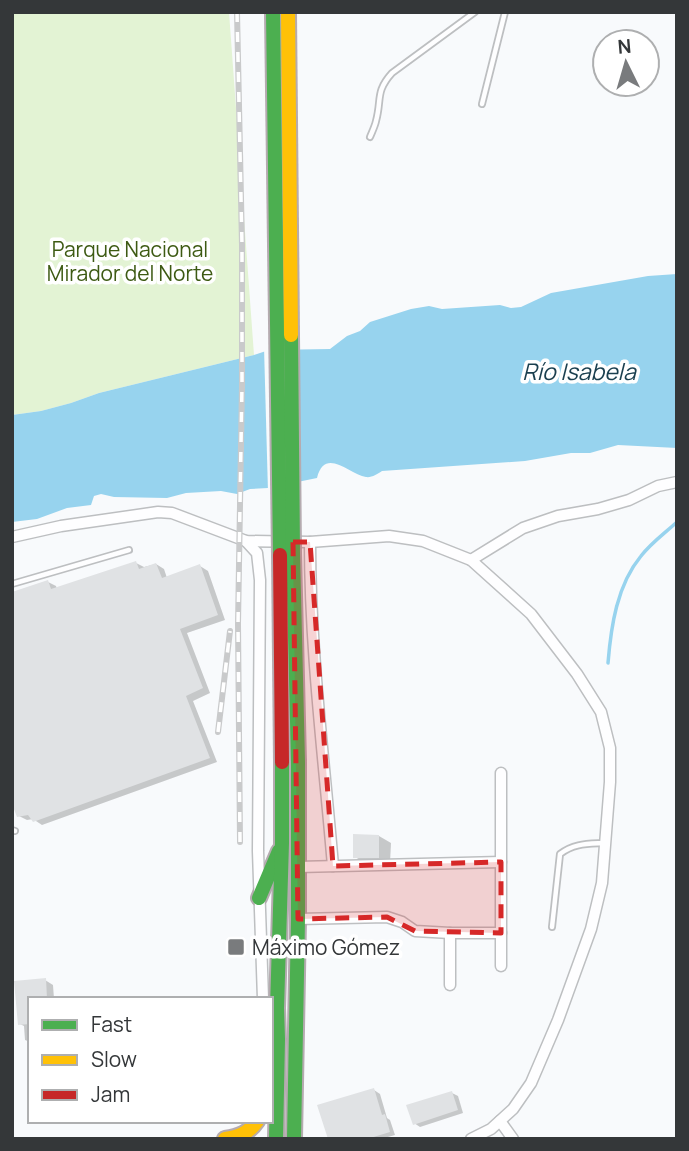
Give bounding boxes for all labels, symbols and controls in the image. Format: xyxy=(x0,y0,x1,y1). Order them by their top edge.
north arrow xyxy=(591,28,661,98)
text: N xyxy=(617,33,632,60)
park label: Parque Nacional Mirador del Norte xyxy=(47,235,213,287)
water label: Río Isabela xyxy=(522,355,637,387)
place label: Máximo Gómez xyxy=(252,933,400,961)
marker: Máximo Gómez xyxy=(226,937,246,957)
legend xyxy=(28,997,273,1123)
text: Fast xyxy=(91,1010,132,1038)
text: Slow xyxy=(91,1045,137,1073)
text: Jam xyxy=(91,1080,130,1108)

